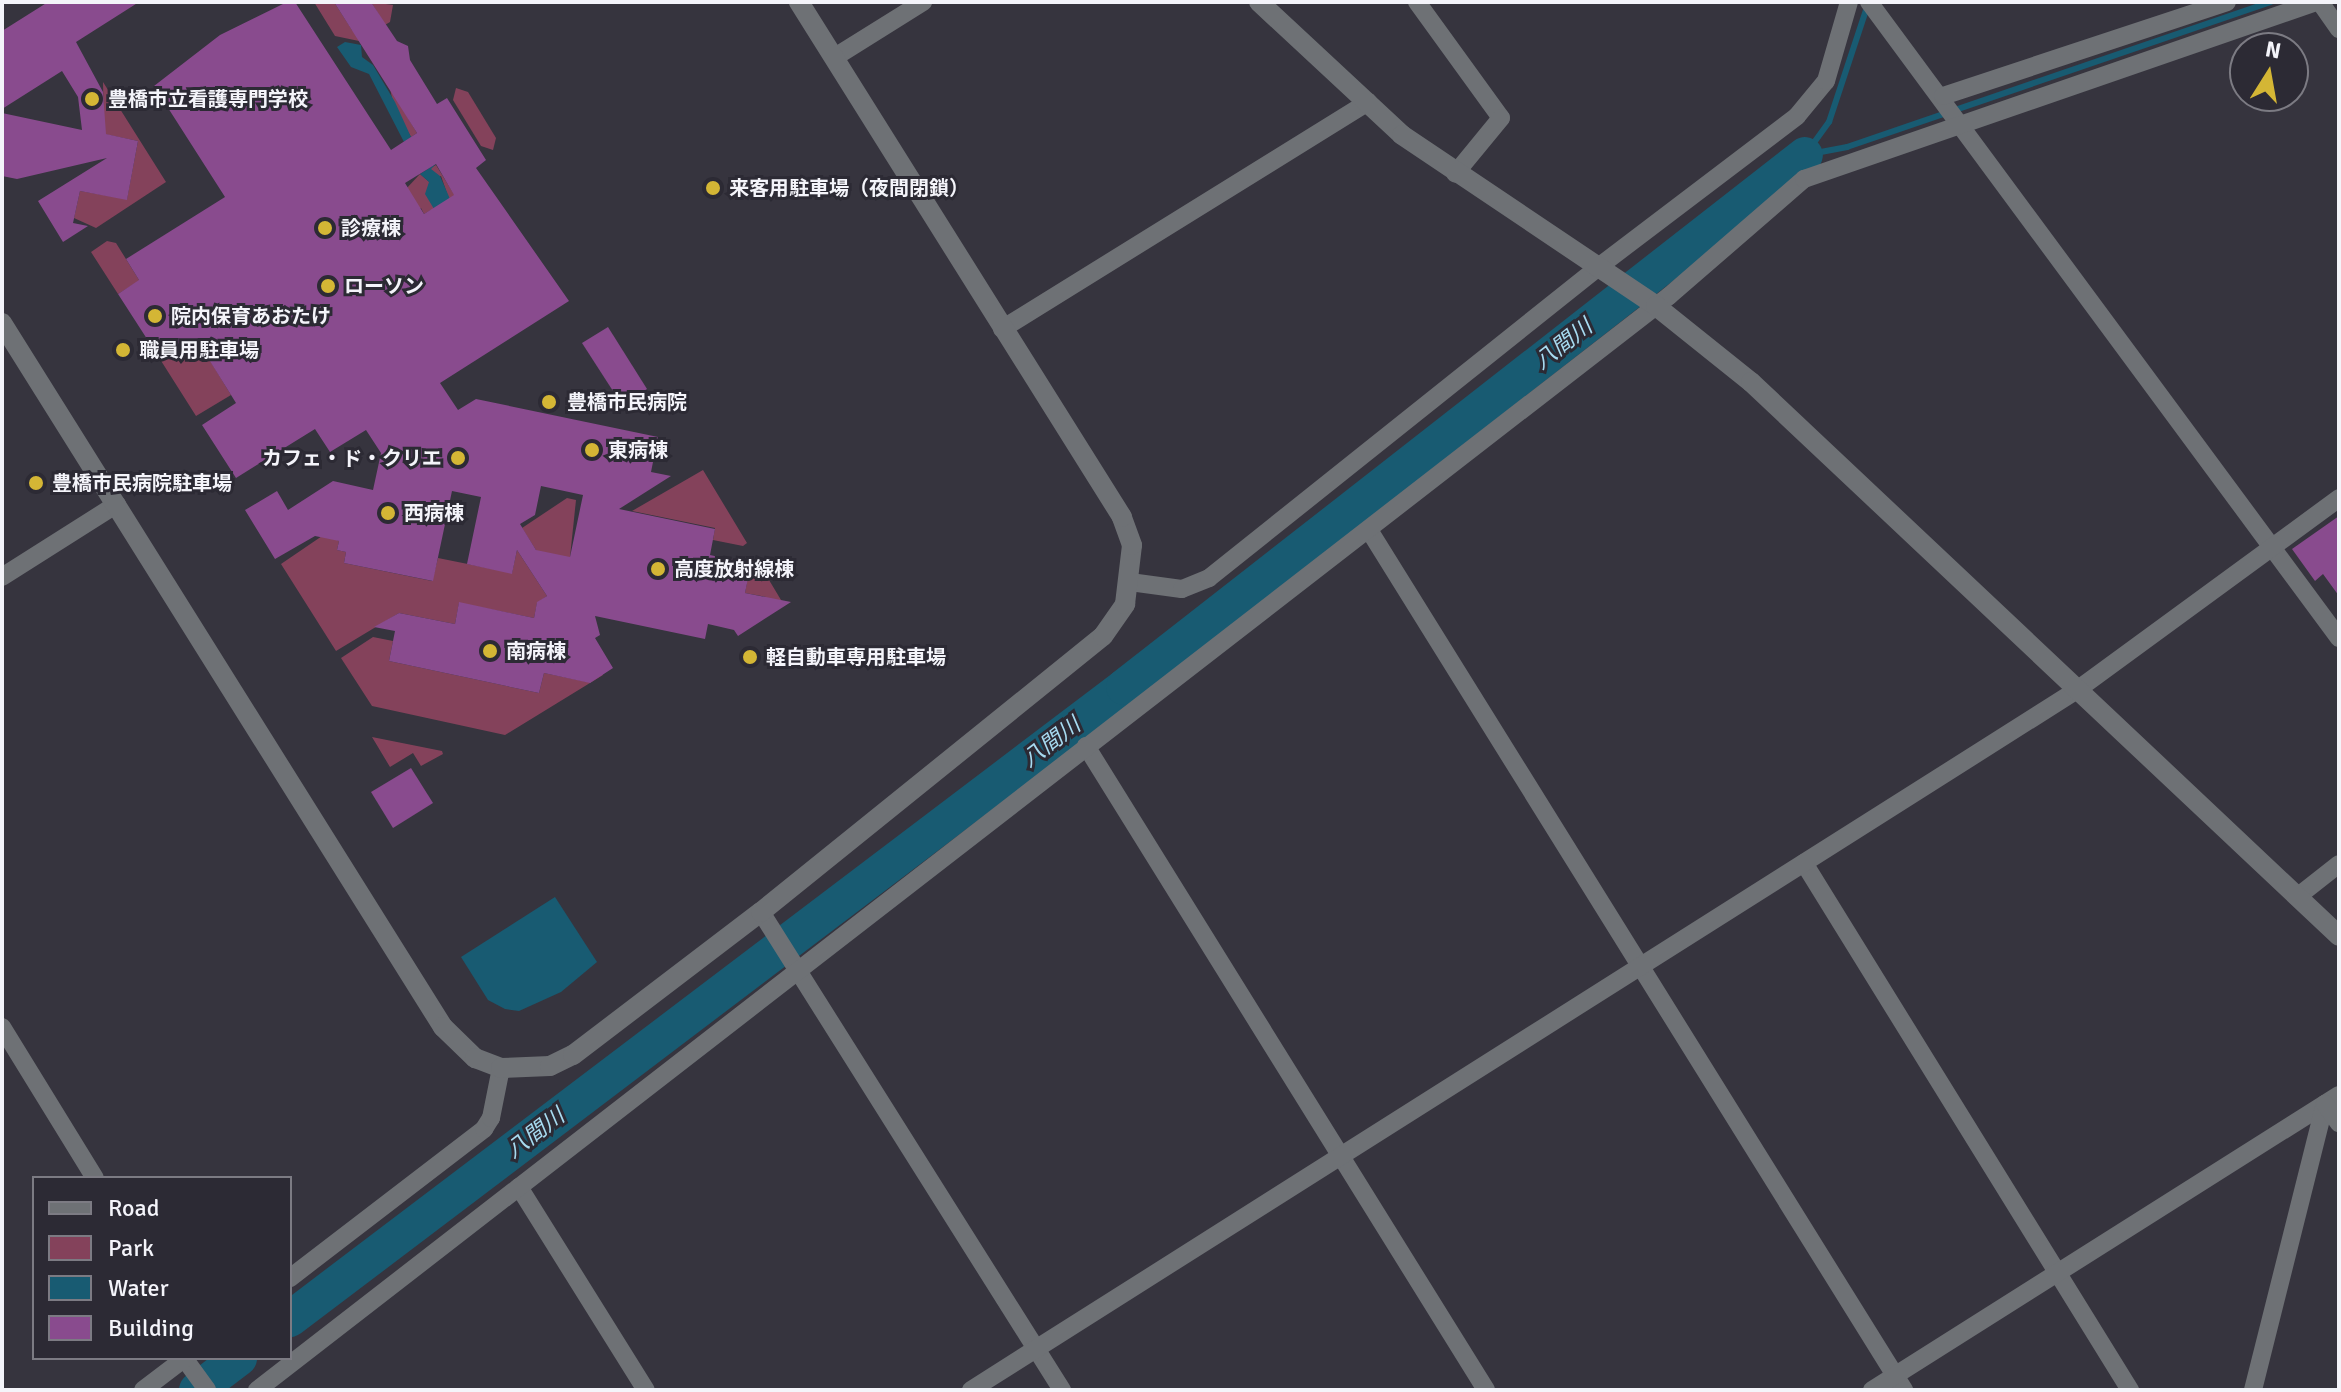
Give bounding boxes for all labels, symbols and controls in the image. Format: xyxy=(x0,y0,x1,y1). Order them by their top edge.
north arrow xyxy=(2229,32,2309,112)
text: N xyxy=(2263,35,2283,65)
place label: 豊橋市立看護専門学校 xyxy=(108,87,308,111)
marker: 豊橋市立看護専門学校 xyxy=(83,90,101,108)
place label: 来客用駐車場（夜間閉鎖） xyxy=(729,176,969,200)
marker: 来客用駐車場（夜間閉鎖） xyxy=(704,179,722,197)
place label: 診療棟 xyxy=(341,216,401,240)
marker: 診療棟 xyxy=(316,219,334,237)
place label: ローソン xyxy=(344,274,424,298)
marker: ローソン xyxy=(319,277,337,295)
place label: 院内保育あおたけ xyxy=(171,304,331,328)
marker: 院内保育あおたけ xyxy=(146,307,164,325)
water label: 八間川 xyxy=(1529,313,1597,375)
place label: 職員用駐車場 xyxy=(139,338,259,362)
marker: 職員用駐車場 xyxy=(114,341,132,359)
place label: 豊橋市民病院 xyxy=(567,390,687,414)
marker: 豊橋市民病院 xyxy=(538,391,560,413)
place label: 東病棟 xyxy=(608,438,668,462)
marker: 東病棟 xyxy=(583,441,601,459)
place label: カフェ・ド・クリエ xyxy=(262,446,442,470)
marker: カフェ・ド・クリエ xyxy=(449,449,467,467)
place label: 豊橋市民病院駐車場 xyxy=(52,471,232,495)
marker: 豊橋市民病院駐車場 xyxy=(27,474,45,492)
place label: 西病棟 xyxy=(404,501,464,525)
marker: 西病棟 xyxy=(379,504,397,522)
place label: 高度放射線棟 xyxy=(674,557,794,581)
marker: 高度放射線棟 xyxy=(649,560,667,578)
place label: 南病棟 xyxy=(506,639,566,663)
marker: 南病棟 xyxy=(481,642,499,660)
place label: 軽自動車専用駐車場 xyxy=(766,645,946,669)
marker: 軽自動車専用駐車場 xyxy=(741,648,759,666)
water label: 八間川 xyxy=(1017,712,1085,772)
water label: 八間川 xyxy=(501,1103,569,1163)
legend xyxy=(32,1176,292,1360)
text: Road xyxy=(108,1193,159,1223)
text: Park xyxy=(108,1233,154,1263)
text: Water xyxy=(108,1273,168,1303)
text: Building xyxy=(108,1313,194,1343)

